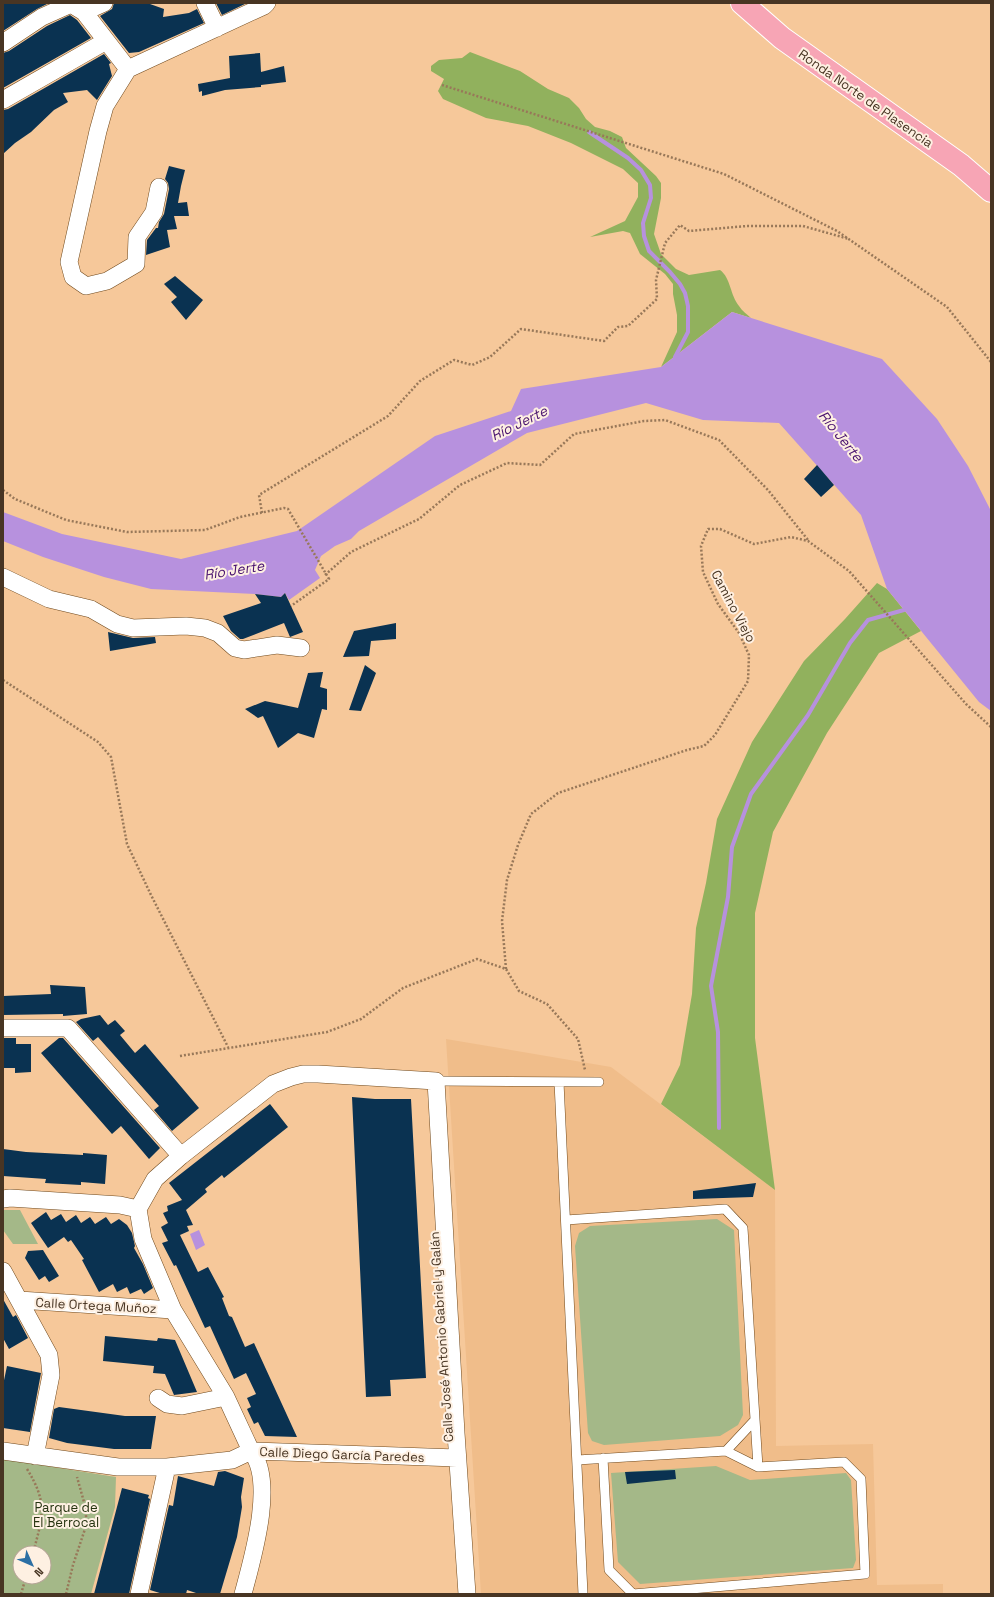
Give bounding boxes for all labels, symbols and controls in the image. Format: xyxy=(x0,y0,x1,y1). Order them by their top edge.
street label: Ronda Norte de Plasencia xyxy=(795,45,937,152)
water label: Río Jerte xyxy=(488,401,551,444)
water label: Río Jerte xyxy=(815,407,867,466)
water label: Río Jerte xyxy=(203,556,266,584)
street label: Camino Viejo xyxy=(707,567,760,645)
street label: Calle José Antonio Gabriel y Galán xyxy=(426,1231,457,1443)
street label: Calle Ortega Muñoz xyxy=(35,1294,157,1317)
street label: Calle Diego García Paredes xyxy=(259,1443,425,1466)
park label: Parque de El Berrocal xyxy=(33,1499,99,1531)
north arrow xyxy=(12,1545,52,1585)
text: N xyxy=(32,1565,47,1580)

